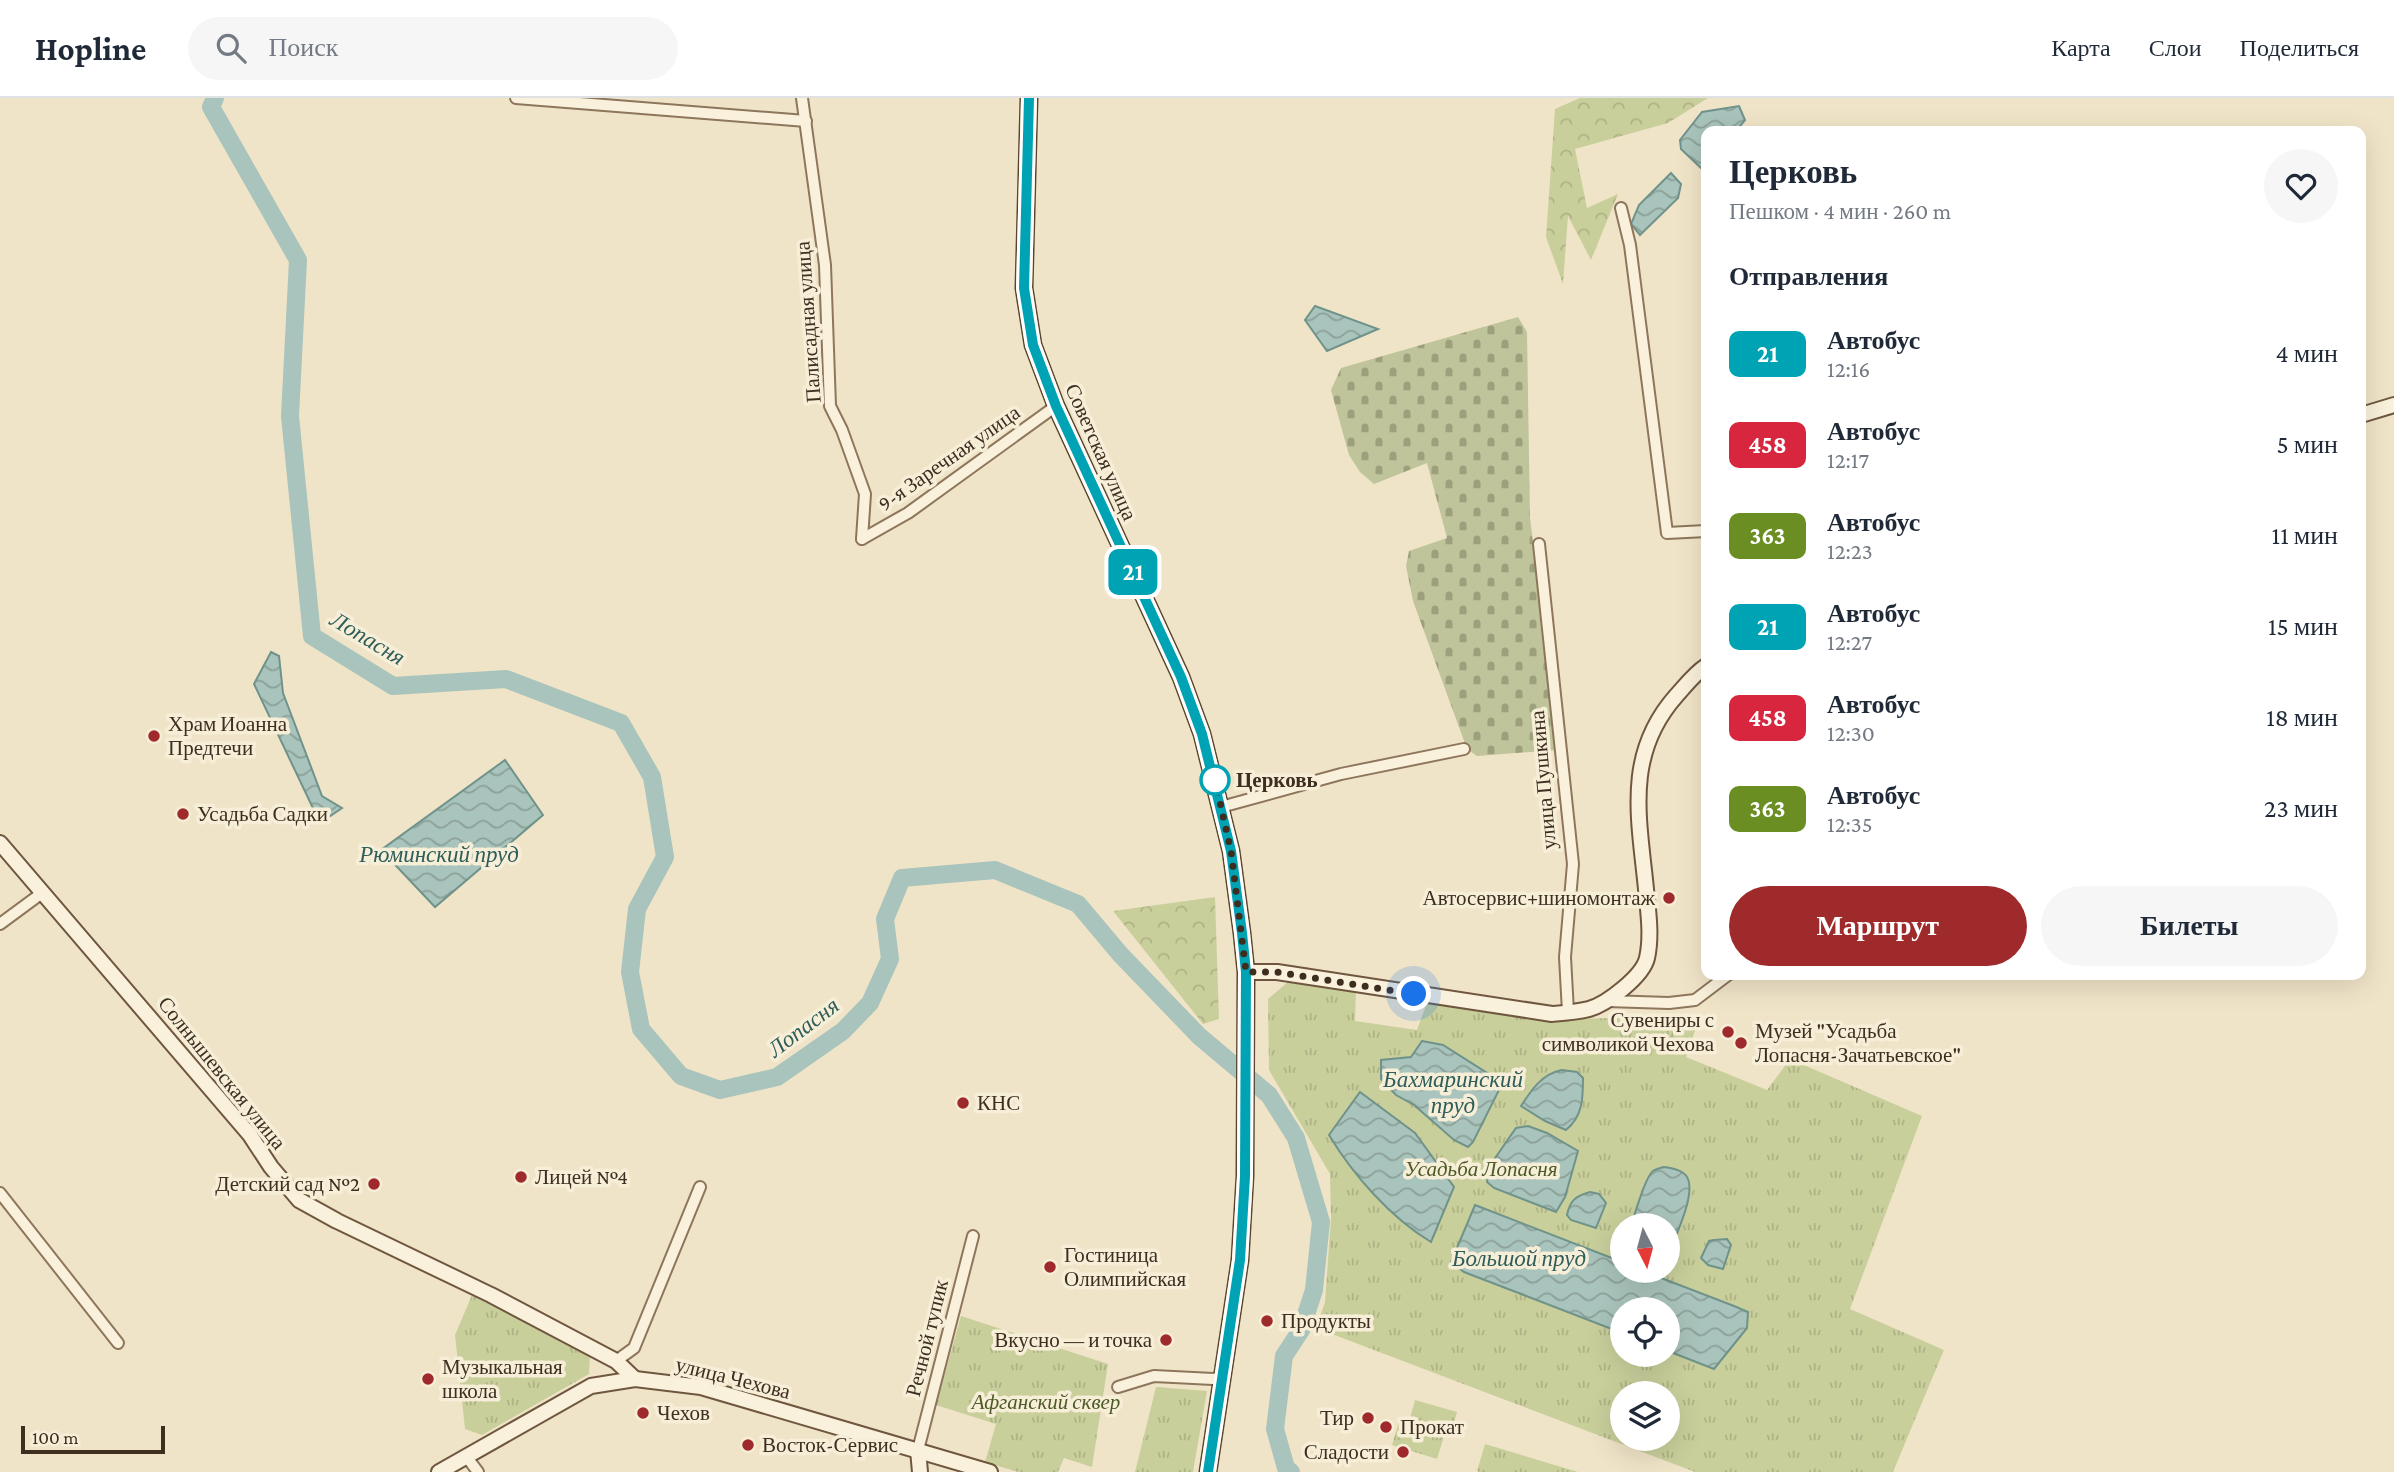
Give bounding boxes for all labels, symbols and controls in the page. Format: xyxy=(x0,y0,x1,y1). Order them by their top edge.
search box xyxy=(188,17,678,80)
icon: search xyxy=(212,29,250,67)
text: Hopline xyxy=(35,30,146,67)
text: Поиск xyxy=(268,33,338,62)
text: Карта xyxy=(2051,34,2111,61)
text: Слои xyxy=(2149,34,2202,61)
text: Поделиться xyxy=(2240,34,2359,61)
button: heart xyxy=(2264,149,2338,223)
text: Церковь xyxy=(1729,153,1857,190)
text: Пешком · 4 мин · 260 m xyxy=(1729,198,1951,224)
street label: Палисадная улица xyxy=(790,240,826,404)
text: Отправления xyxy=(1729,262,1888,291)
text: Автобус xyxy=(1827,326,1920,355)
text: 4 мин xyxy=(2276,339,2338,368)
text: 21 xyxy=(1757,340,1778,367)
text: 12:16 xyxy=(1827,356,1870,382)
street label: Советская улица xyxy=(1060,380,1142,525)
street label: 9-я Заречная улица xyxy=(873,400,1025,516)
text: Автобус xyxy=(1827,417,1920,446)
text: 5 мин xyxy=(2277,430,2338,459)
text: 458 xyxy=(1748,431,1787,458)
text: 12:17 xyxy=(1827,447,1869,473)
text: Автобус xyxy=(1827,508,1920,537)
text: 11 мин xyxy=(2272,521,2338,550)
text: 363 xyxy=(1749,522,1786,549)
text: 12:23 xyxy=(1827,538,1873,564)
line badge: 21 xyxy=(1102,549,1164,595)
text: 21 xyxy=(1122,558,1144,585)
text: Автобус xyxy=(1827,599,1920,628)
water label: Лопасня xyxy=(325,605,410,670)
text: 15 мин xyxy=(2268,612,2338,641)
text: 21 xyxy=(1757,613,1778,640)
text: 12:27 xyxy=(1827,629,1872,655)
text: Автобус xyxy=(1827,690,1920,719)
text: 18 мин xyxy=(2266,703,2338,732)
text: 458 xyxy=(1748,704,1787,731)
street label: улица Пушкина xyxy=(1525,709,1561,851)
place label: Храм Иоанна Предтечи xyxy=(168,712,288,760)
text: 12:30 xyxy=(1827,720,1875,746)
marker: Храм Иоанна Предтечи xyxy=(146,728,162,744)
marker: Церковь xyxy=(1200,765,1230,795)
place label: Церковь xyxy=(1236,768,1318,792)
text: Автобус xyxy=(1827,781,1920,810)
text: 23 мин xyxy=(2264,794,2338,823)
text: 363 xyxy=(1749,795,1786,822)
place label: Усадьба Садки xyxy=(197,802,328,826)
marker: Усадьба Садки xyxy=(175,806,191,822)
text: 12:35 xyxy=(1827,811,1873,837)
water label: Рюминский пруд xyxy=(358,841,519,867)
place label: Автосервис+шиномонтаж xyxy=(1423,886,1655,910)
button: Маршрут xyxy=(1729,886,2027,966)
button: Билеты xyxy=(2041,886,2338,966)
marker: Автосервис+шиномонтаж xyxy=(1661,890,1677,906)
your location xyxy=(1396,976,1431,1011)
street label: Солнышевская улица xyxy=(153,992,291,1155)
water label: Лопасня xyxy=(761,992,844,1063)
place label: Сувениры с символикой Чехова xyxy=(1542,1008,1715,1056)
place label: Музей "Усадьба Лопасня-Зачатьевское" xyxy=(1755,1019,1961,1067)
marker: Сувениры с символикой Чехова xyxy=(1720,1024,1736,1040)
marker: Музей "Усадьба Лопасня-Зачатьевское" xyxy=(1733,1035,1749,1051)
water label: Бахмаринский пруд xyxy=(1382,1066,1523,1118)
place label: КНС xyxy=(977,1091,1020,1115)
marker: КНС xyxy=(955,1095,971,1111)
park label: Усадьба Лопасня xyxy=(1405,1157,1557,1181)
place label: Лицей №4 xyxy=(535,1165,628,1189)
marker: Лицей №4 xyxy=(513,1169,529,1185)
place label: Детский сад №2 xyxy=(215,1172,360,1196)
marker: Детский сад №2 xyxy=(366,1176,382,1192)
north arrow xyxy=(1610,1213,1680,1283)
map controls xyxy=(1610,1213,1680,1451)
place label: Гостиница Олимпийская xyxy=(1064,1243,1186,1291)
water label: Большой пруд xyxy=(1451,1245,1586,1271)
marker: Гостиница Олимпийская xyxy=(1042,1259,1058,1275)
street label: Речной тупик xyxy=(901,1276,953,1399)
button: locate xyxy=(1610,1297,1680,1367)
place label: Продукты xyxy=(1281,1309,1371,1333)
marker: Продукты xyxy=(1259,1313,1275,1329)
place label: Вкусно — и точка xyxy=(994,1328,1153,1352)
marker: Вкусно — и точка xyxy=(1158,1332,1174,1348)
street label: улица Чехова xyxy=(673,1352,794,1404)
place label: Музыкальная школа xyxy=(442,1355,563,1403)
marker: Музыкальная школа xyxy=(420,1371,436,1387)
button: layers xyxy=(1610,1381,1680,1451)
park label: Афганский сквер xyxy=(970,1390,1120,1414)
place label: Чехов xyxy=(657,1401,710,1425)
marker: Чехов xyxy=(635,1405,651,1421)
place label: Тир xyxy=(1320,1406,1354,1430)
marker: Тир xyxy=(1360,1410,1376,1426)
place label: Прокат xyxy=(1400,1415,1464,1439)
marker: Прокат xyxy=(1378,1419,1394,1435)
scale bar xyxy=(21,1423,164,1455)
text: 100 m xyxy=(32,1427,79,1448)
place label: Восток-Сервис xyxy=(762,1433,898,1457)
marker: Восток-Сервис xyxy=(740,1437,756,1453)
place label: Сладости xyxy=(1304,1440,1389,1464)
marker: Сладости xyxy=(1395,1444,1411,1460)

